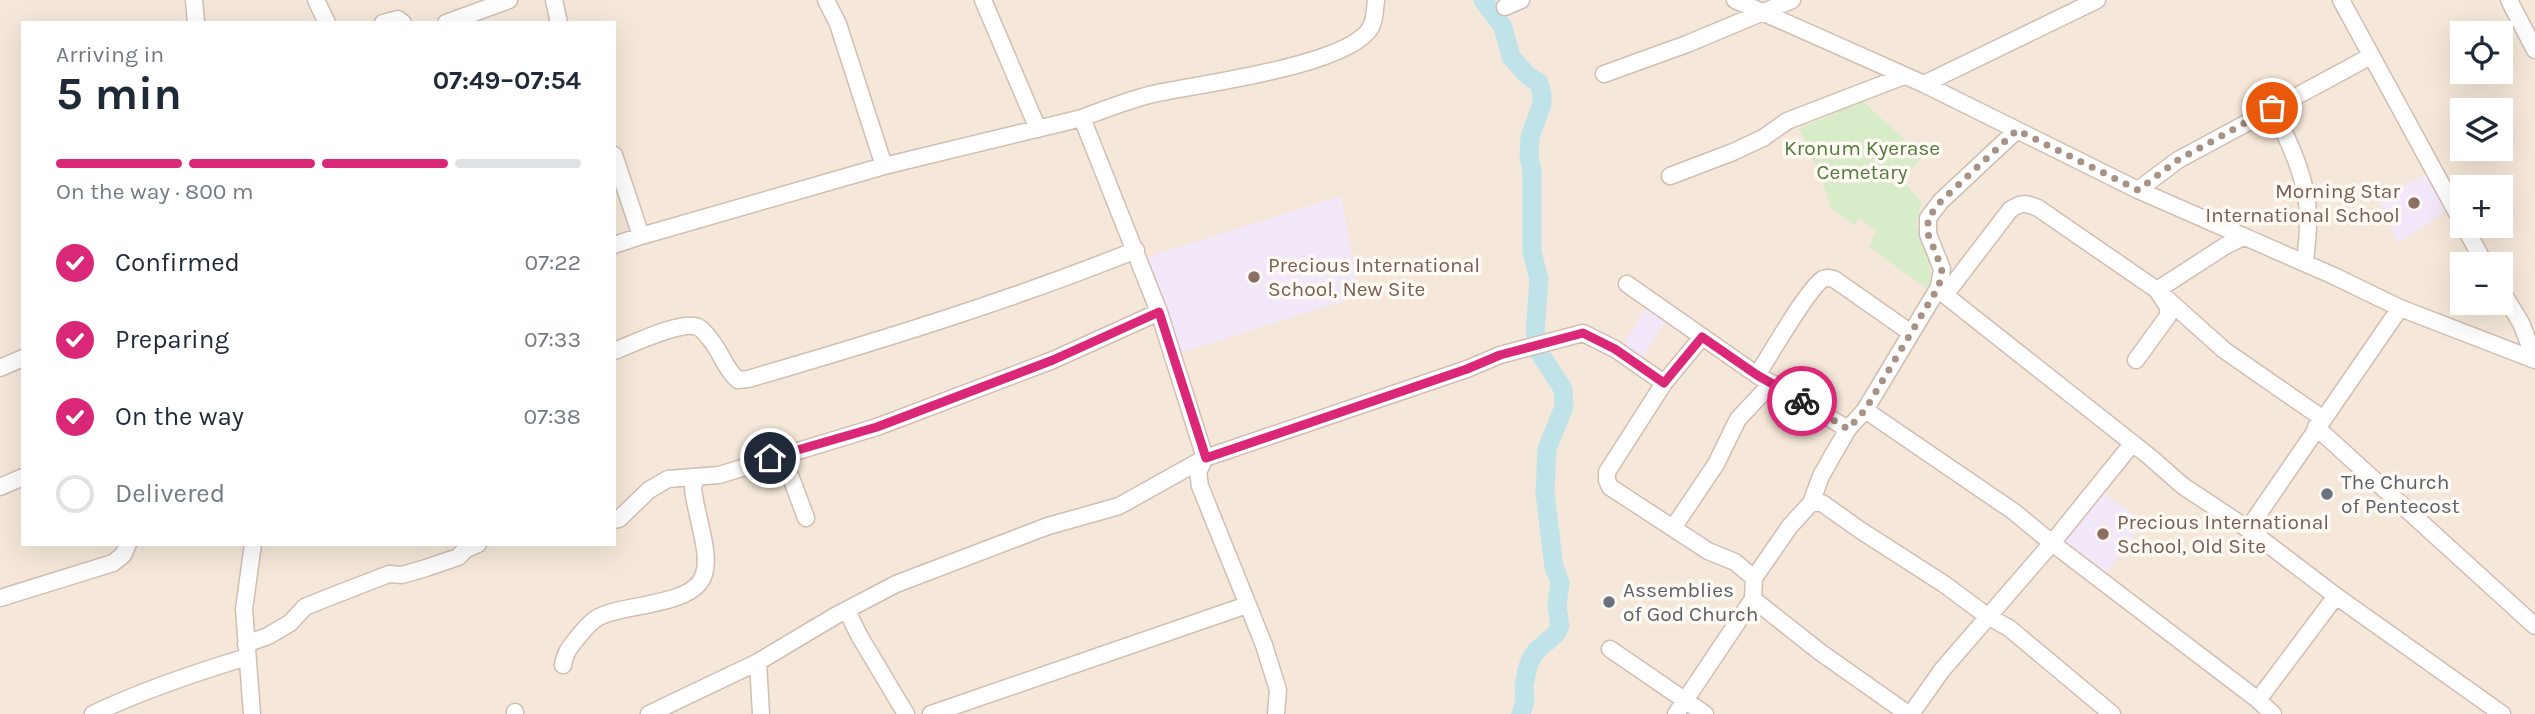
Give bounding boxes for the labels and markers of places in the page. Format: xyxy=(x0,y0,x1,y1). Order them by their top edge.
pin xyxy=(2242,78,2302,138)
place label: Morning Star International School xyxy=(2205,179,2400,227)
marker: Morning Star International School xyxy=(2406,195,2422,211)
place label: Precious International School, New Site xyxy=(1268,253,1480,301)
marker: Precious International School, New Site xyxy=(1246,269,1262,285)
pin xyxy=(740,428,800,488)
place label: The Church of Pentecost xyxy=(2341,470,2460,518)
marker: The Church of Pentecost xyxy=(2319,486,2335,502)
place label: Precious International School, Old Site xyxy=(2117,510,2329,558)
marker: Precious International School, Old Site xyxy=(2095,526,2111,542)
place label: Assemblies of God Church xyxy=(1623,578,1758,626)
marker: Assemblies of God Church xyxy=(1601,594,1617,610)

